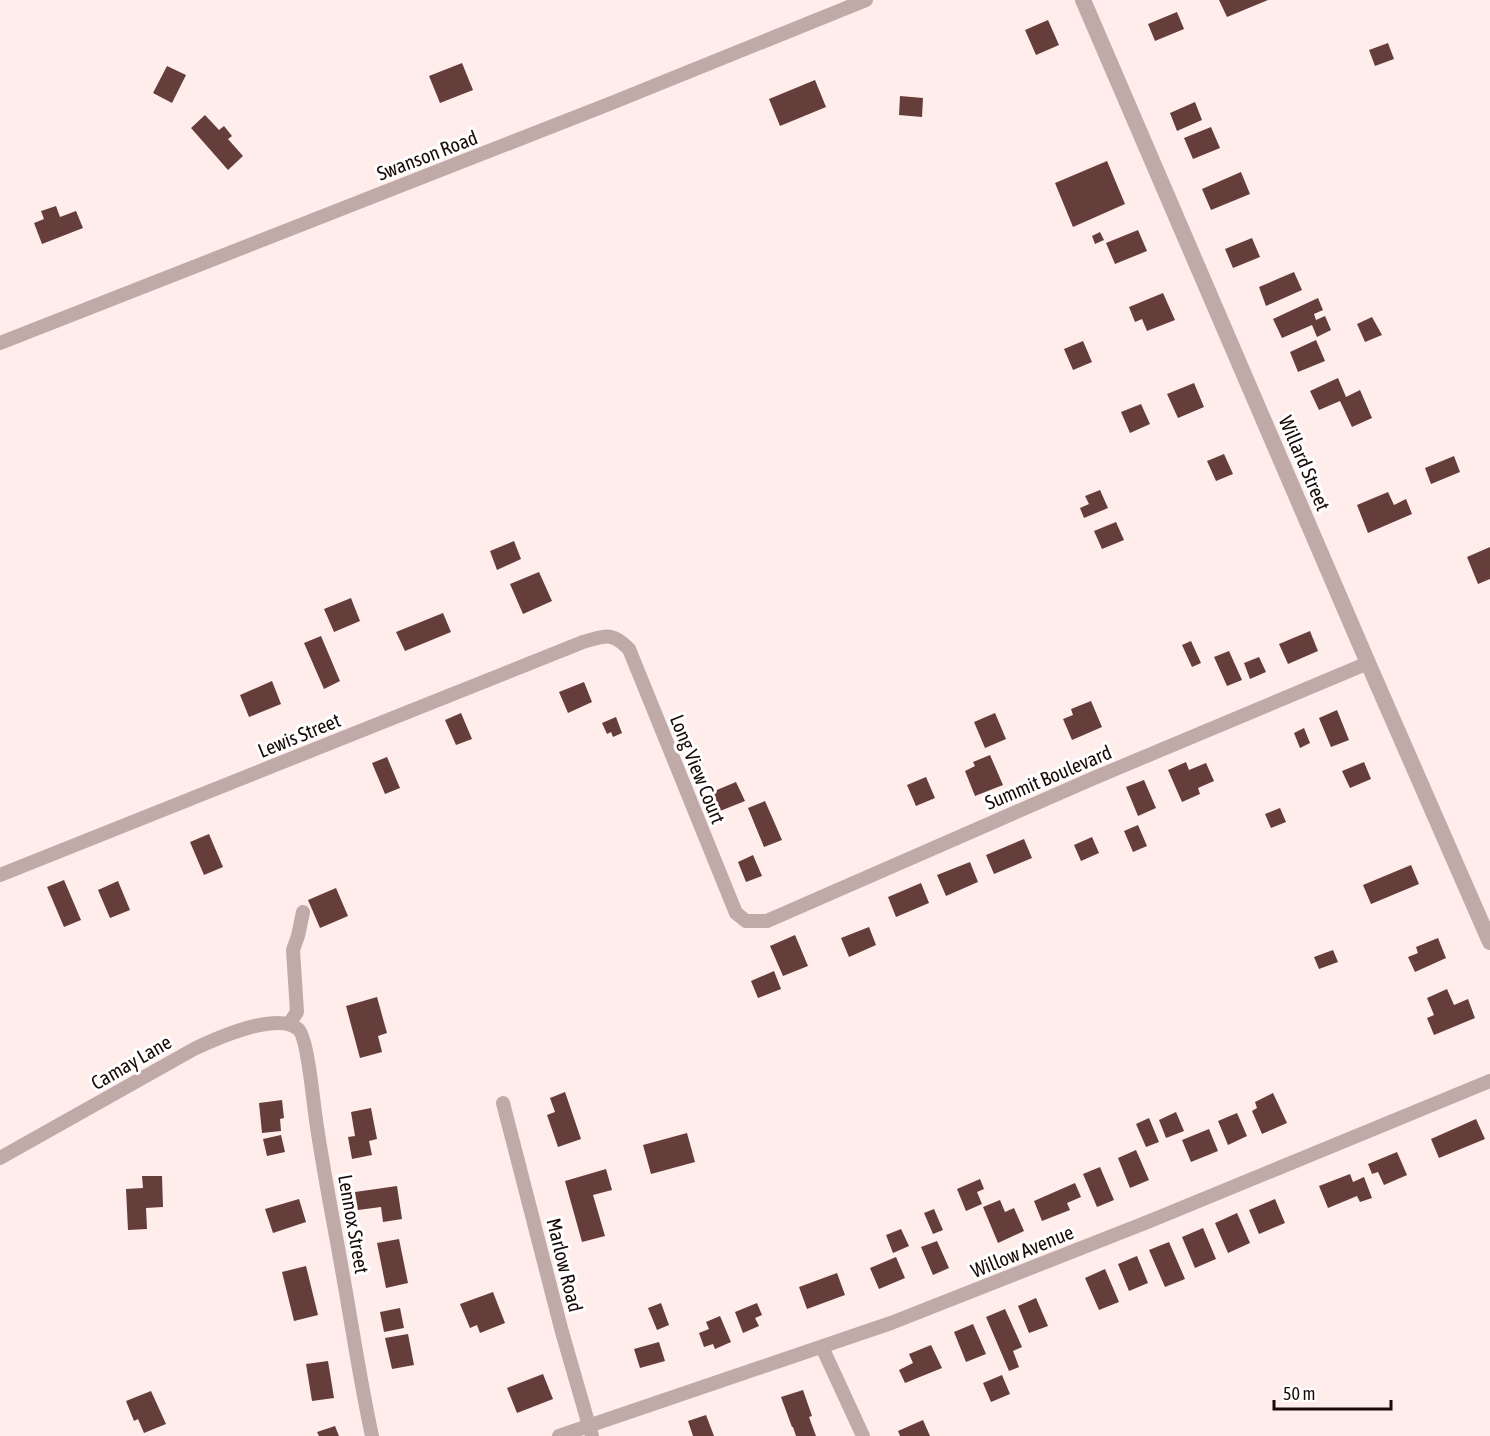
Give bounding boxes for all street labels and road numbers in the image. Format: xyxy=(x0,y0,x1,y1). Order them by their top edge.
street label: Swanson Road xyxy=(373,125,481,185)
street label: Willard Street xyxy=(1275,412,1335,514)
street label: Lewis Street xyxy=(254,708,344,762)
street label: Long View Court xyxy=(666,711,730,827)
street label: Summit Boulevard xyxy=(981,740,1115,814)
street label: Camay Lane xyxy=(87,1030,175,1094)
street label: Lennox Street xyxy=(334,1173,374,1276)
street label: Marlow Road xyxy=(542,1216,588,1314)
street label: Willow Avenue xyxy=(967,1220,1077,1282)

